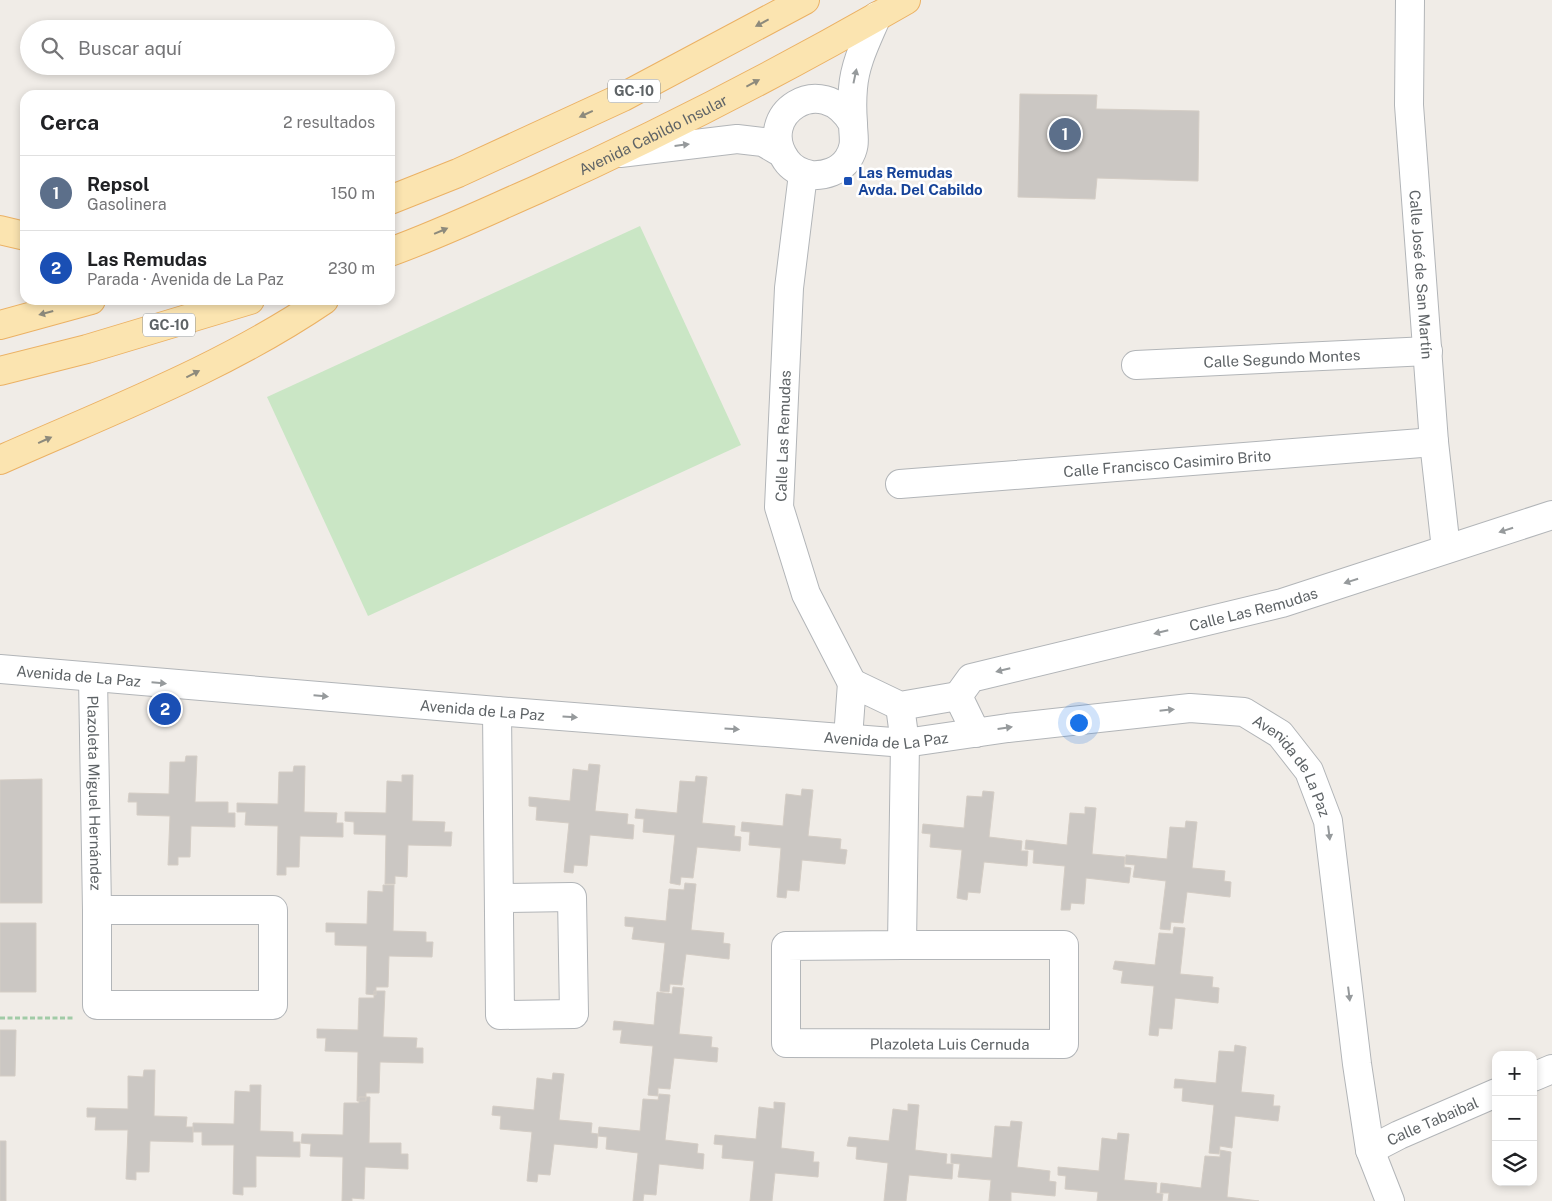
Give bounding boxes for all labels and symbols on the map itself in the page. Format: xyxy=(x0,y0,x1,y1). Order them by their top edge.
one-way arrow xyxy=(754,19,769,27)
one-way arrow xyxy=(852,67,860,83)
one-way arrow xyxy=(746,79,760,87)
road number: GC-10 xyxy=(608,80,660,102)
street label: Avenida Cabildo Insular xyxy=(576,91,730,178)
one-way arrow xyxy=(579,110,593,118)
pin: 1 xyxy=(1049,115,1081,153)
one-way arrow xyxy=(675,141,691,149)
place label: Las Remudas Avda. Del Cabildo xyxy=(858,164,983,198)
marker: Las Remudas Avda. Del Cabildo xyxy=(842,175,854,187)
street label: Calle José de San Martín xyxy=(1407,189,1436,360)
one-way arrow xyxy=(434,227,448,235)
one-way arrow xyxy=(38,309,53,317)
road number: GC-10 xyxy=(143,314,195,336)
street label: Calle Segundo Montes xyxy=(1203,346,1361,370)
one-way arrow xyxy=(186,370,200,378)
street label: Calle Las Remudas xyxy=(772,370,794,502)
one-way arrow xyxy=(38,436,52,444)
street label: Calle Francisco Casimiro Brito xyxy=(1063,446,1272,480)
one-way arrow xyxy=(1498,527,1513,534)
one-way arrow xyxy=(1344,577,1359,585)
street label: Calle Las Remudas xyxy=(1187,584,1319,634)
one-way arrow xyxy=(1153,628,1168,636)
street label: Avenida de La Paz xyxy=(16,662,142,689)
one-way arrow xyxy=(995,666,1010,674)
one-way arrow xyxy=(151,679,167,687)
pin: 2 xyxy=(149,690,181,728)
one-way arrow xyxy=(313,692,329,700)
street label: Plazoleta Miguel Hernández xyxy=(85,695,105,891)
street label: Avenida de La Paz xyxy=(419,696,545,723)
one-way arrow xyxy=(1159,706,1175,714)
your location xyxy=(1066,710,1092,736)
street label: Avenida de La Paz xyxy=(1250,711,1334,819)
one-way arrow xyxy=(562,713,578,721)
one-way arrow xyxy=(998,724,1014,732)
one-way arrow xyxy=(724,726,740,734)
street label: Avenida de La Paz xyxy=(823,728,949,752)
one-way arrow xyxy=(1325,826,1333,842)
one-way arrow xyxy=(1345,987,1353,1003)
street label: Plazoleta Luis Cernuda xyxy=(870,1035,1030,1052)
street label: Calle Tabaibal xyxy=(1384,1093,1481,1148)

